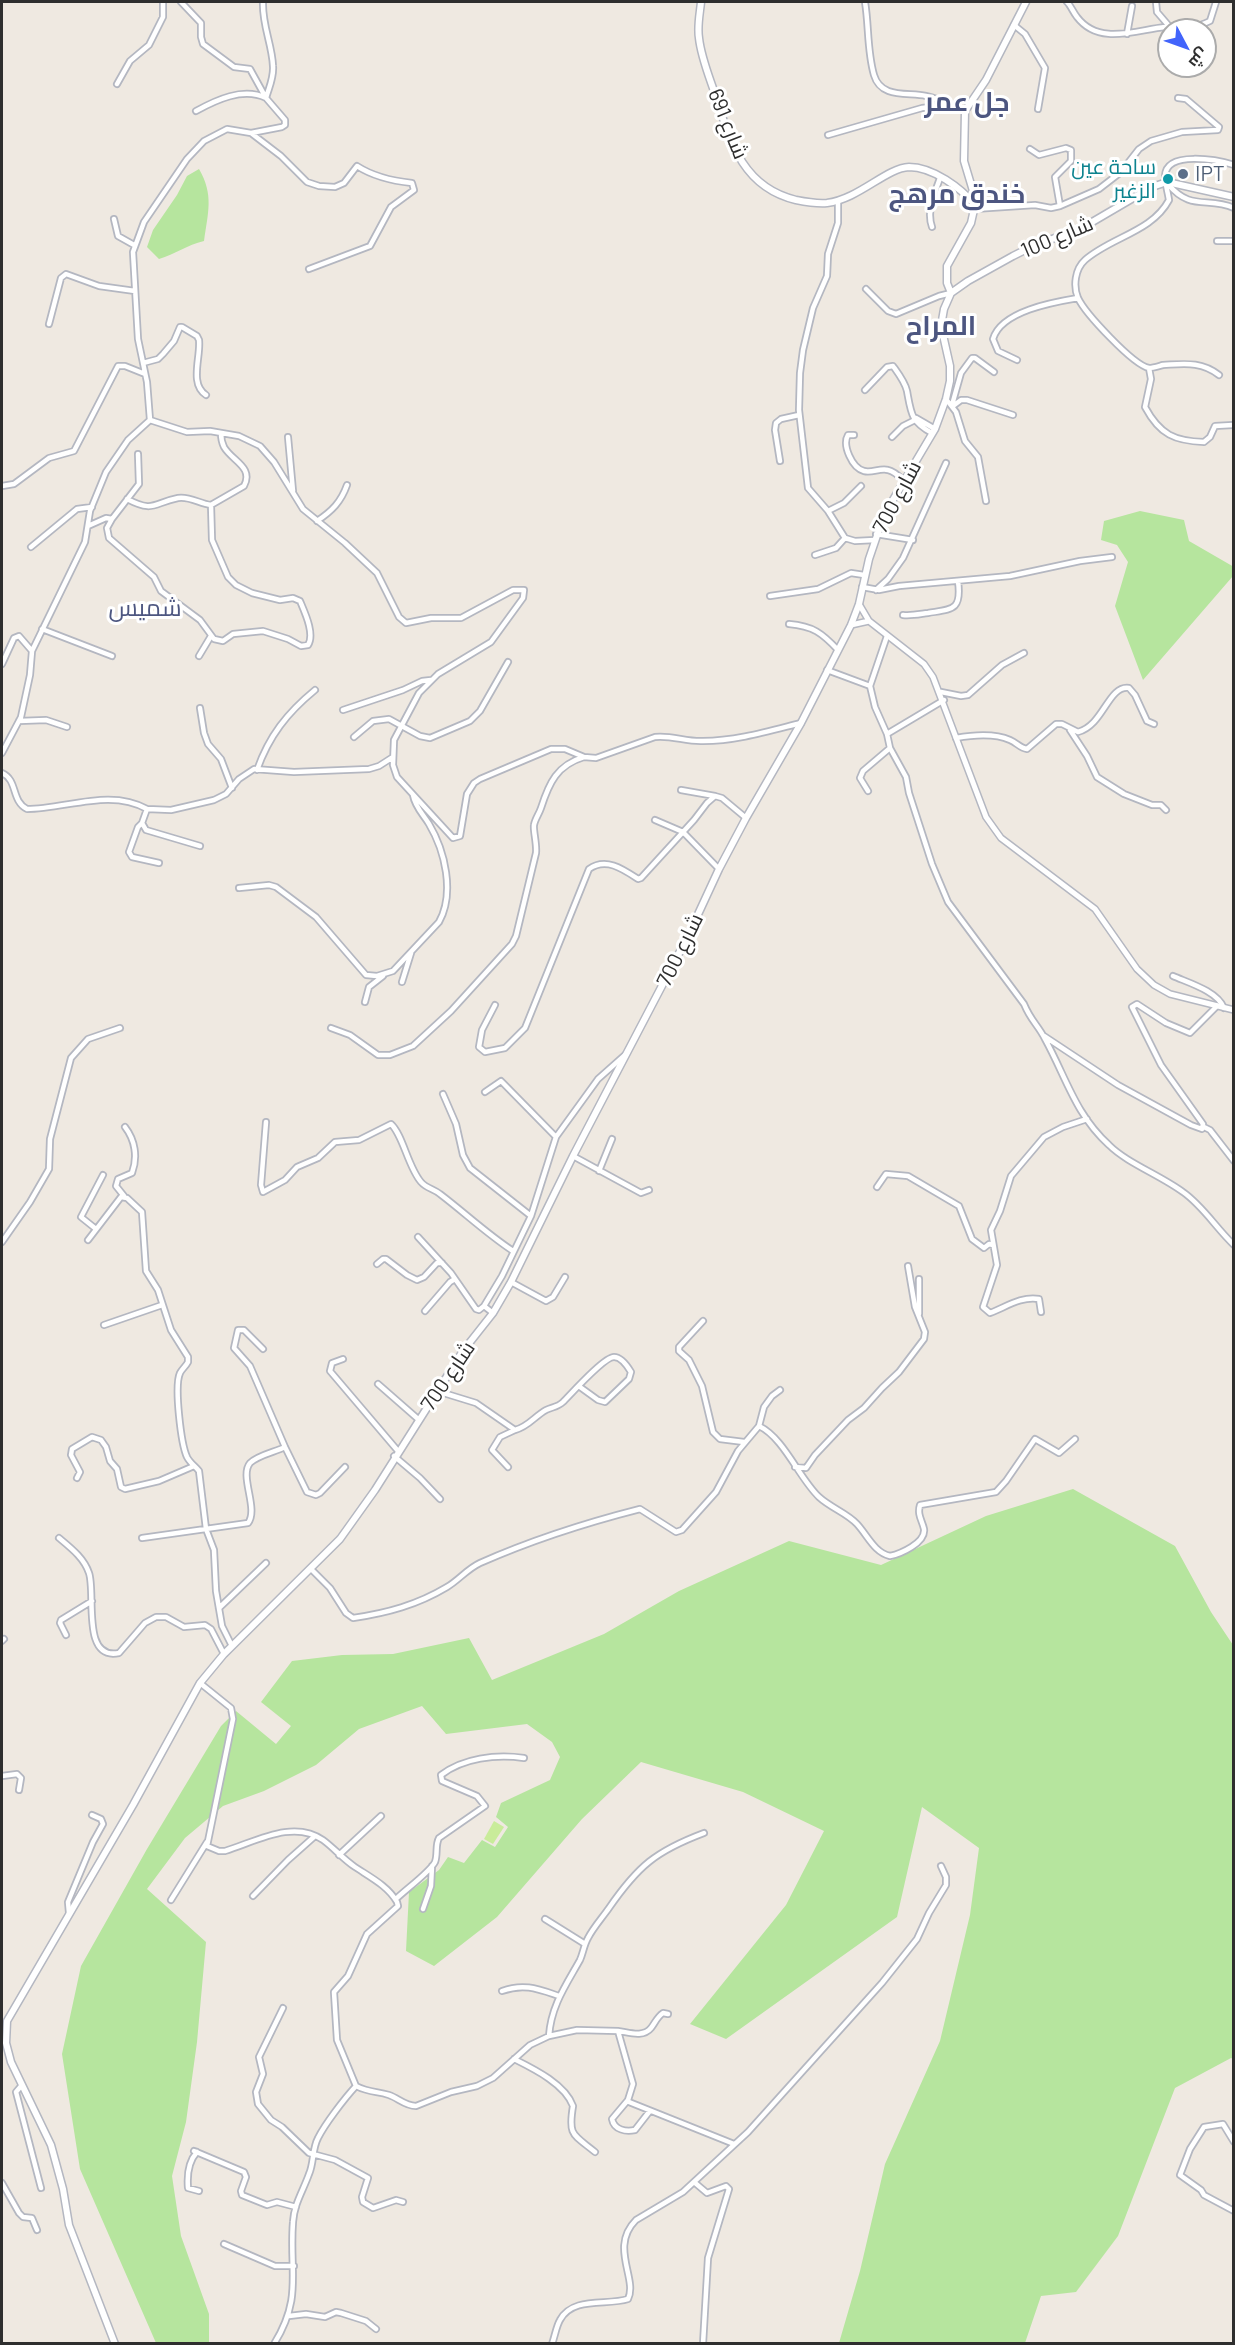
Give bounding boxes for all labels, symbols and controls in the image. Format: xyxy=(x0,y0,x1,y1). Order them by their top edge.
north arrow xyxy=(1157,18,1217,78)
text: ش xyxy=(1186,45,1213,73)
street label: شارع 691 xyxy=(703,85,753,163)
district label: جل عمر xyxy=(924,86,1010,118)
place label: ساحة عين الزغير xyxy=(1071,154,1156,204)
place label: IPT xyxy=(1195,161,1225,187)
marker: IPT xyxy=(1176,167,1190,181)
marker: ساحة عين الزغير xyxy=(1161,172,1175,186)
district label: خندق مرهج xyxy=(889,178,1025,210)
street label: شارع 100 xyxy=(1017,211,1097,263)
district label: المراح xyxy=(906,310,976,342)
street label: شارع 700 xyxy=(867,456,927,538)
district label: شميس xyxy=(108,594,182,622)
street label: شارع 700 xyxy=(651,909,709,991)
street label: شارع 700 xyxy=(416,1336,480,1416)

